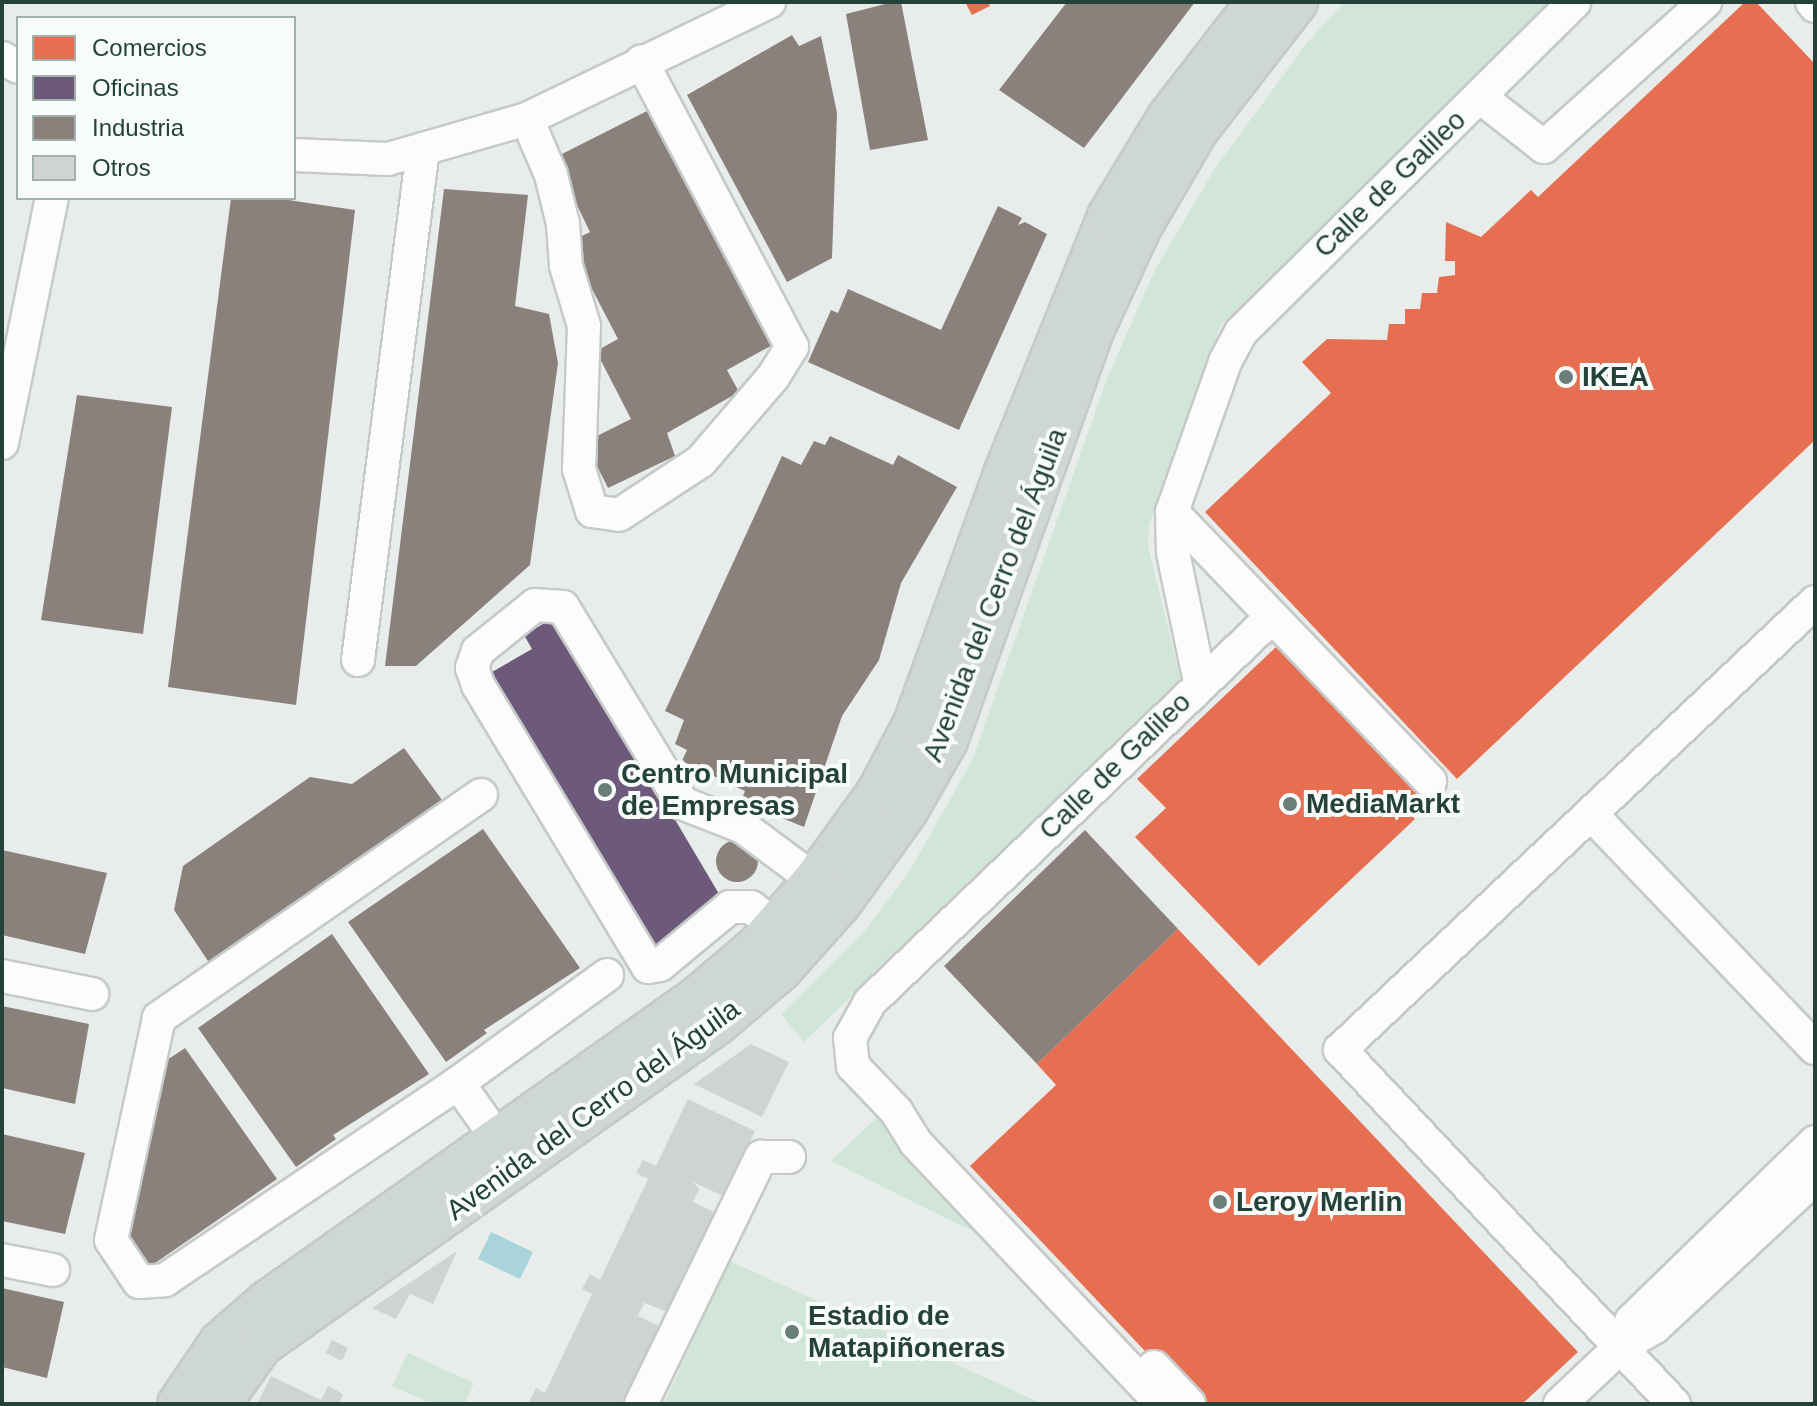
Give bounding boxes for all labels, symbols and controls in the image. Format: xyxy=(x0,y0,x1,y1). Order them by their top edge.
legend xyxy=(16,16,296,200)
text: Comercios xyxy=(92,34,207,61)
text: Oficinas xyxy=(92,74,179,101)
street label: Calle de Galileo xyxy=(1307,103,1473,265)
text: Industria xyxy=(92,114,184,141)
text: Otros xyxy=(92,154,151,181)
place label: IKEA xyxy=(1582,360,1649,394)
marker: IKEA xyxy=(1557,368,1575,386)
street label: Avenida del Cerro del Águila xyxy=(916,424,1074,766)
street label: Calle de Galileo xyxy=(1032,685,1198,847)
place label: Centro Municipal de Empresas xyxy=(621,757,848,823)
marker: Centro Municipal de Empresas xyxy=(596,781,614,799)
place label: MediaMarkt xyxy=(1306,787,1460,821)
marker: MediaMarkt xyxy=(1281,795,1299,813)
street label: Avenida del Cerro del Águila xyxy=(440,992,746,1228)
place label: Leroy Merlin xyxy=(1236,1185,1402,1219)
marker: Leroy Merlin xyxy=(1211,1193,1229,1211)
place label: Estadio de Matapiñoneras xyxy=(808,1299,1006,1365)
marker: Estadio de Matapiñoneras xyxy=(783,1323,801,1341)

